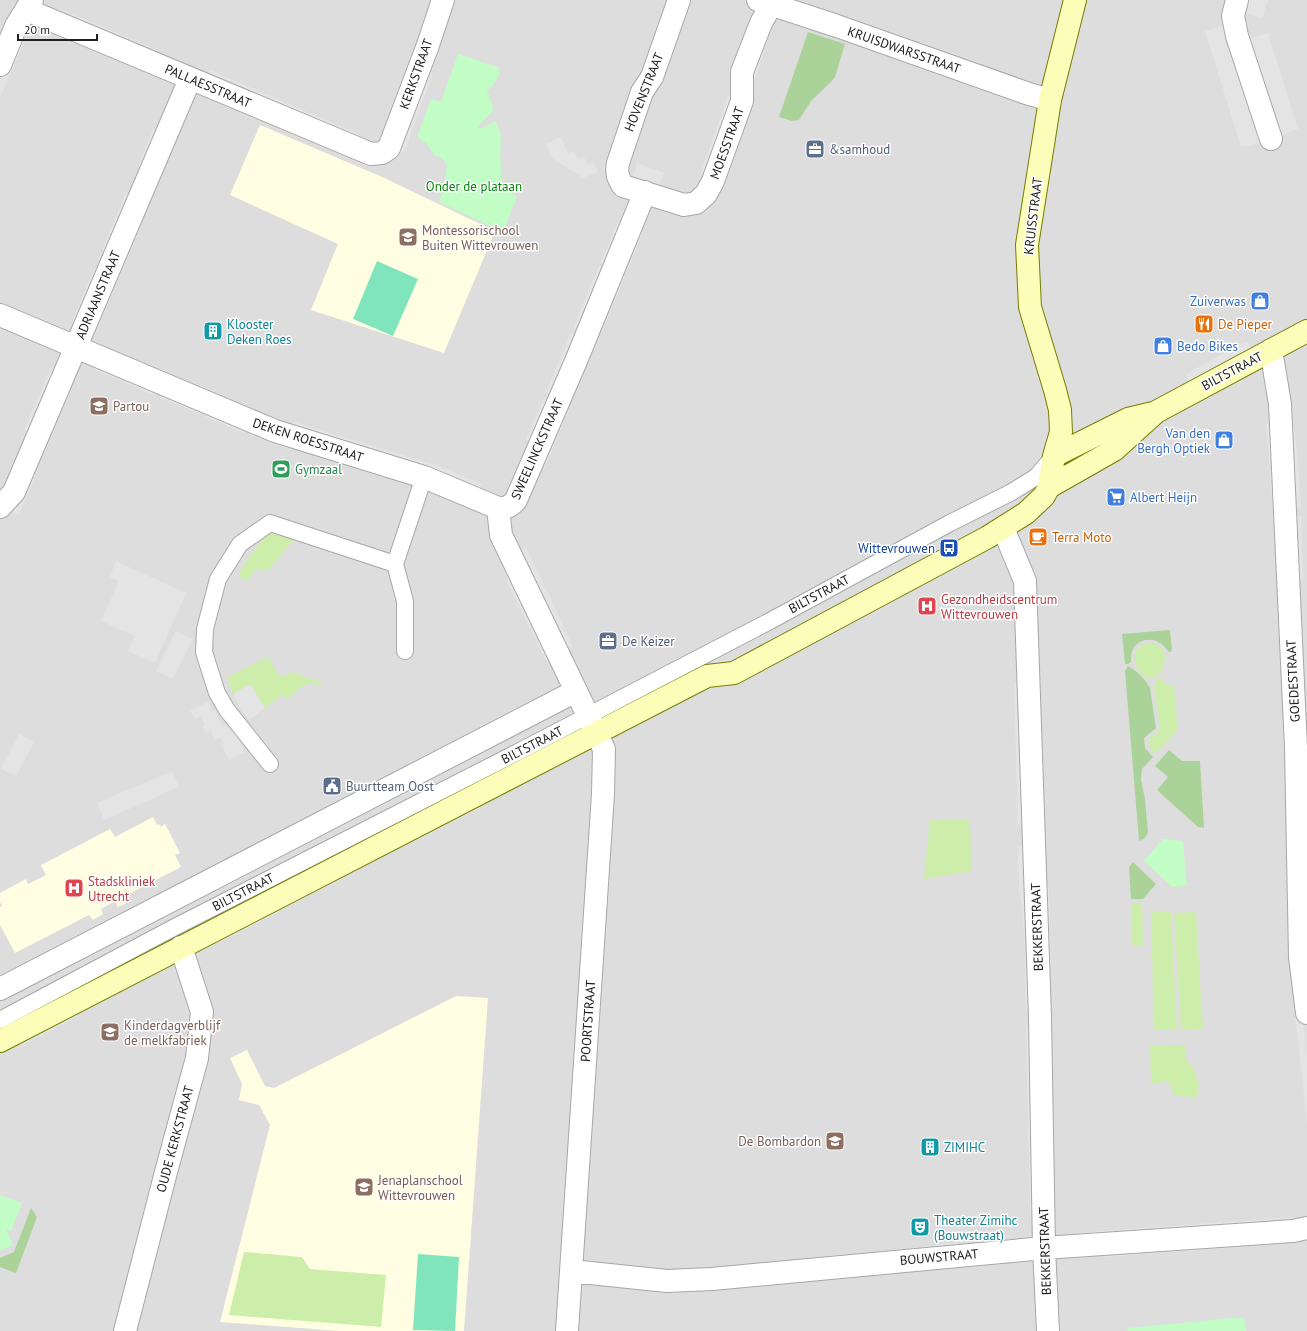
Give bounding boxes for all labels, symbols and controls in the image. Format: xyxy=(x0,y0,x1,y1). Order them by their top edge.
scale bar xyxy=(18,16,97,42)
text: 20 m xyxy=(24,22,50,37)
street label: KRUISDWARSSTRAAT xyxy=(845,23,963,77)
street label: KERKSTRAAT xyxy=(395,36,437,112)
street label: HOVENSTRAAT xyxy=(620,50,668,134)
street label: PALLAESSTRAAT xyxy=(162,60,254,112)
street label: MOESSTRAAT xyxy=(706,104,748,182)
office icon: &samhoud xyxy=(804,138,826,160)
place label: &samhoud xyxy=(829,141,890,158)
street label: KRUISSTRAAT xyxy=(1020,176,1046,256)
park label: Onder de plataan xyxy=(426,178,522,195)
place label: Montessorischool Buiten Wittevrouwen xyxy=(422,222,538,254)
school or university icon: Montessorischool Buiten Wittevrouwen xyxy=(397,226,419,248)
street label: ADRIAANSTRAAT xyxy=(72,248,124,342)
shop icon: Zuiverwas xyxy=(1249,290,1271,312)
place label: Zuiverwas xyxy=(1190,293,1246,310)
restaurant icon: De Pieper xyxy=(1193,313,1215,335)
place label: Klooster Deken Roes xyxy=(227,316,292,348)
place label: De Pieper xyxy=(1218,316,1273,333)
building icon: Klooster Deken Roes xyxy=(202,320,224,342)
shop icon: Bedo Bikes xyxy=(1152,335,1174,357)
place label: Bedo Bikes xyxy=(1177,338,1238,355)
street label: BILTSTRAAT xyxy=(1199,348,1265,394)
school or university icon: Partou xyxy=(88,395,110,417)
street label: SWEELINCKSTRAAT xyxy=(507,396,567,502)
place label: Partou xyxy=(113,398,149,415)
street label: DEKEN ROESSTRAAT xyxy=(250,414,366,466)
place label: Van den Bergh Optiek xyxy=(1137,425,1211,457)
shop icon: Van den Bergh Optiek xyxy=(1213,429,1235,451)
sports icon: Gymzaal xyxy=(270,458,292,480)
place label: Gymzaal xyxy=(295,461,342,478)
supermarket icon: Albert Heijn xyxy=(1105,486,1127,508)
place label: Albert Heijn xyxy=(1130,489,1197,506)
cafe icon: Terra Moto xyxy=(1027,526,1049,548)
place label: Terra Moto xyxy=(1052,529,1111,546)
bus stop icon: Wittevrouwen xyxy=(938,537,960,559)
place label: Wittevrouwen xyxy=(858,540,935,557)
street label: BILTSTRAAT xyxy=(786,571,852,617)
place label: Gezondheidscentrum Wittevrouwen xyxy=(941,591,1057,623)
hospital icon: Gezondheidscentrum Wittevrouwen xyxy=(916,595,938,617)
office icon: De Keizer xyxy=(597,630,619,652)
place label: De Keizer xyxy=(622,633,675,650)
street label: GOEDESTRAAT xyxy=(1282,639,1304,723)
street label: BILTSTRAAT xyxy=(498,722,566,768)
public building icon: Buurtteam Oost xyxy=(321,775,343,797)
place label: Buurtteam Oost xyxy=(346,778,434,795)
street label: BILTSTRAAT xyxy=(209,869,277,915)
place label: Stadskliniek Utrecht xyxy=(88,873,156,905)
hospital icon: Stadskliniek Utrecht xyxy=(63,877,85,899)
street label: BEKKERSTRAAT xyxy=(1027,883,1047,971)
street label: POORTSTRAAT xyxy=(577,979,599,1063)
place label: Kinderdagverblijf de melkfabriek xyxy=(124,1017,221,1049)
school or university icon: Kinderdagverblijf de melkfabriek xyxy=(99,1021,121,1043)
street label: OUDE KERKSTRAAT xyxy=(153,1084,197,1194)
school or university icon: De Bombardon xyxy=(824,1130,846,1152)
place label: De Bombardon xyxy=(738,1133,821,1150)
building icon: ZIMIHC xyxy=(919,1136,941,1158)
place label: ZIMIHC xyxy=(944,1139,985,1156)
place label: Jenaplanschool Wittevrouwen xyxy=(377,1172,463,1204)
school or university icon: Jenaplanschool Wittevrouwen xyxy=(353,1176,375,1198)
street label: BEKKERSTRAAT xyxy=(1035,1207,1055,1295)
place label: Theater Zimihc (Bouwstraat) xyxy=(934,1212,1018,1244)
theatre icon: Theater Zimihc (Bouwstraat) xyxy=(909,1216,931,1238)
street label: BOUWSTRAAT xyxy=(899,1245,979,1269)

